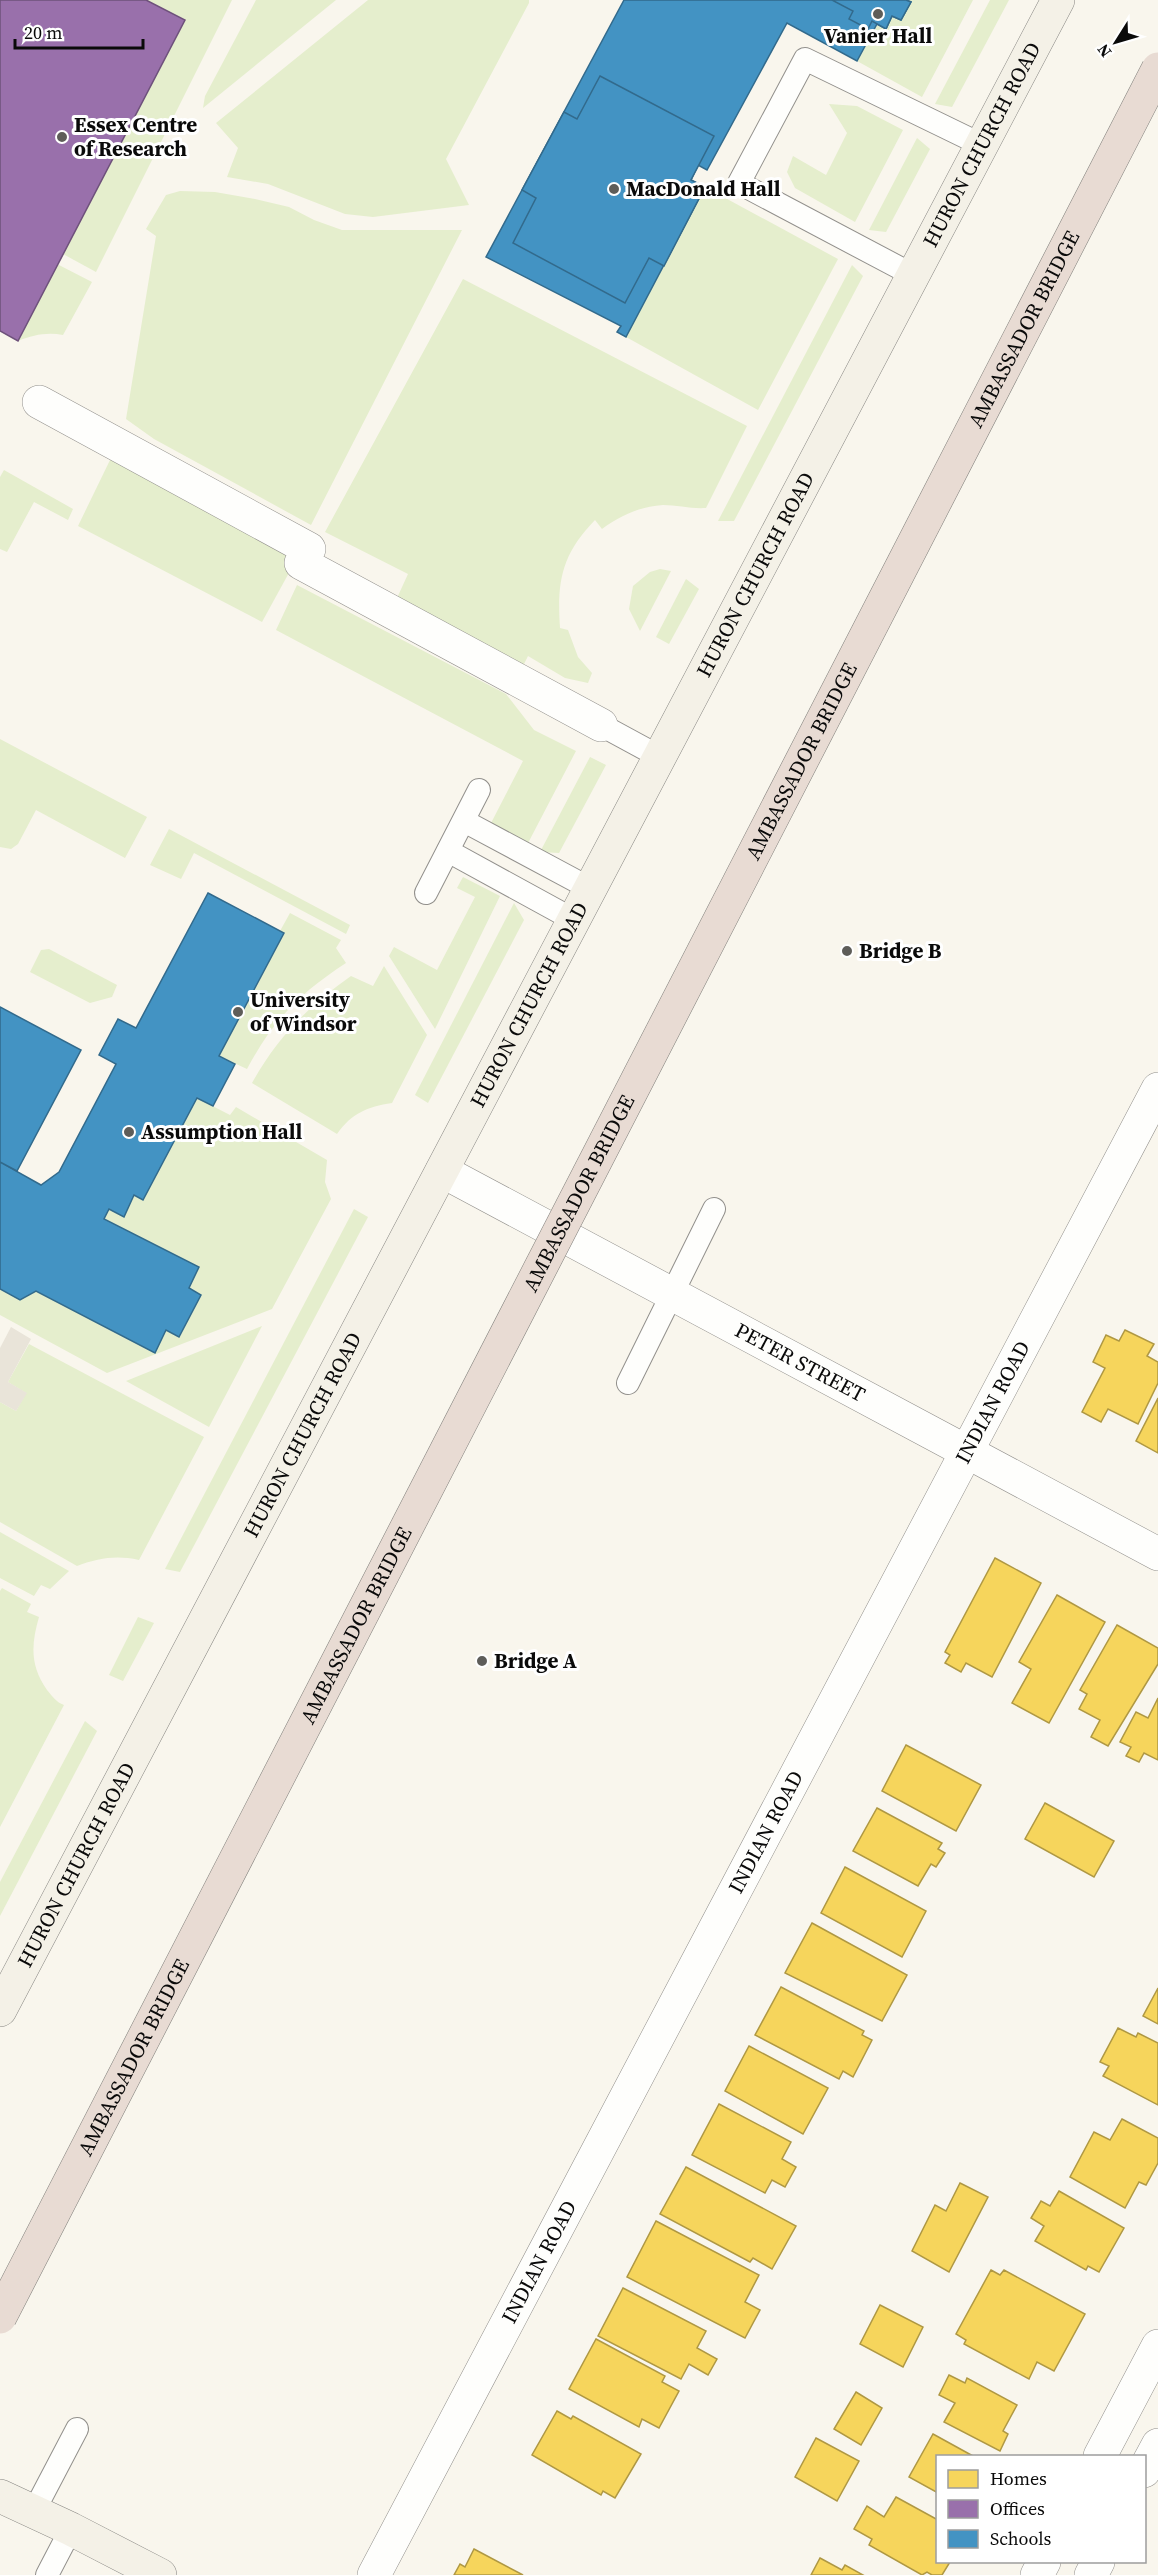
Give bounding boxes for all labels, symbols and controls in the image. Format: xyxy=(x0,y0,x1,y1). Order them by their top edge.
marker: Vanier Hall xyxy=(871,7,885,21)
scale bar xyxy=(15,12,142,50)
north arrow xyxy=(1086,12,1146,72)
text: 20 m xyxy=(24,20,62,45)
place label: Vanier Hall xyxy=(824,21,932,50)
street label: HURON CHURCH ROAD xyxy=(915,37,1047,252)
text: N xyxy=(1092,39,1116,62)
place label: Essex Centre of Research xyxy=(74,110,197,163)
marker: Essex Centre of Research xyxy=(55,130,69,144)
place label: MacDonald Hall xyxy=(626,174,781,203)
marker: MacDonald Hall xyxy=(607,182,621,196)
street label: AMBASSADOR BRIDGE xyxy=(961,225,1086,433)
street label: HURON CHURCH ROAD xyxy=(689,467,821,682)
street label: AMBASSADOR BRIDGE xyxy=(738,658,864,865)
street label: HURON CHURCH ROAD xyxy=(463,897,595,1112)
place label: Bridge B xyxy=(859,936,942,965)
marker: Bridge B xyxy=(840,944,854,958)
place label: University of Windsor xyxy=(250,985,357,1038)
marker: University of Windsor xyxy=(231,1005,245,1019)
street label: AMBASSADOR BRIDGE xyxy=(516,1090,641,1297)
place label: Assumption Hall xyxy=(141,1117,302,1146)
marker: Assumption Hall xyxy=(122,1125,136,1139)
street label: PETER STREET xyxy=(730,1315,871,1409)
street label: HURON CHURCH ROAD xyxy=(236,1327,368,1542)
street label: INDIAN ROAD xyxy=(948,1335,1037,1469)
street label: AMBASSADOR BRIDGE xyxy=(293,1522,419,1729)
place label: Bridge A xyxy=(494,1646,577,1675)
marker: Bridge A xyxy=(475,1654,489,1668)
street label: HURON CHURCH ROAD xyxy=(10,1757,142,1972)
street label: INDIAN ROAD xyxy=(721,1765,810,1898)
street label: AMBASSADOR BRIDGE xyxy=(70,1954,196,2161)
street label: INDIAN ROAD xyxy=(494,2195,583,2328)
legend xyxy=(936,2455,1146,2563)
text: Homes xyxy=(990,2466,1047,2491)
text: Offices xyxy=(990,2496,1045,2521)
text: Schools xyxy=(990,2526,1052,2551)

